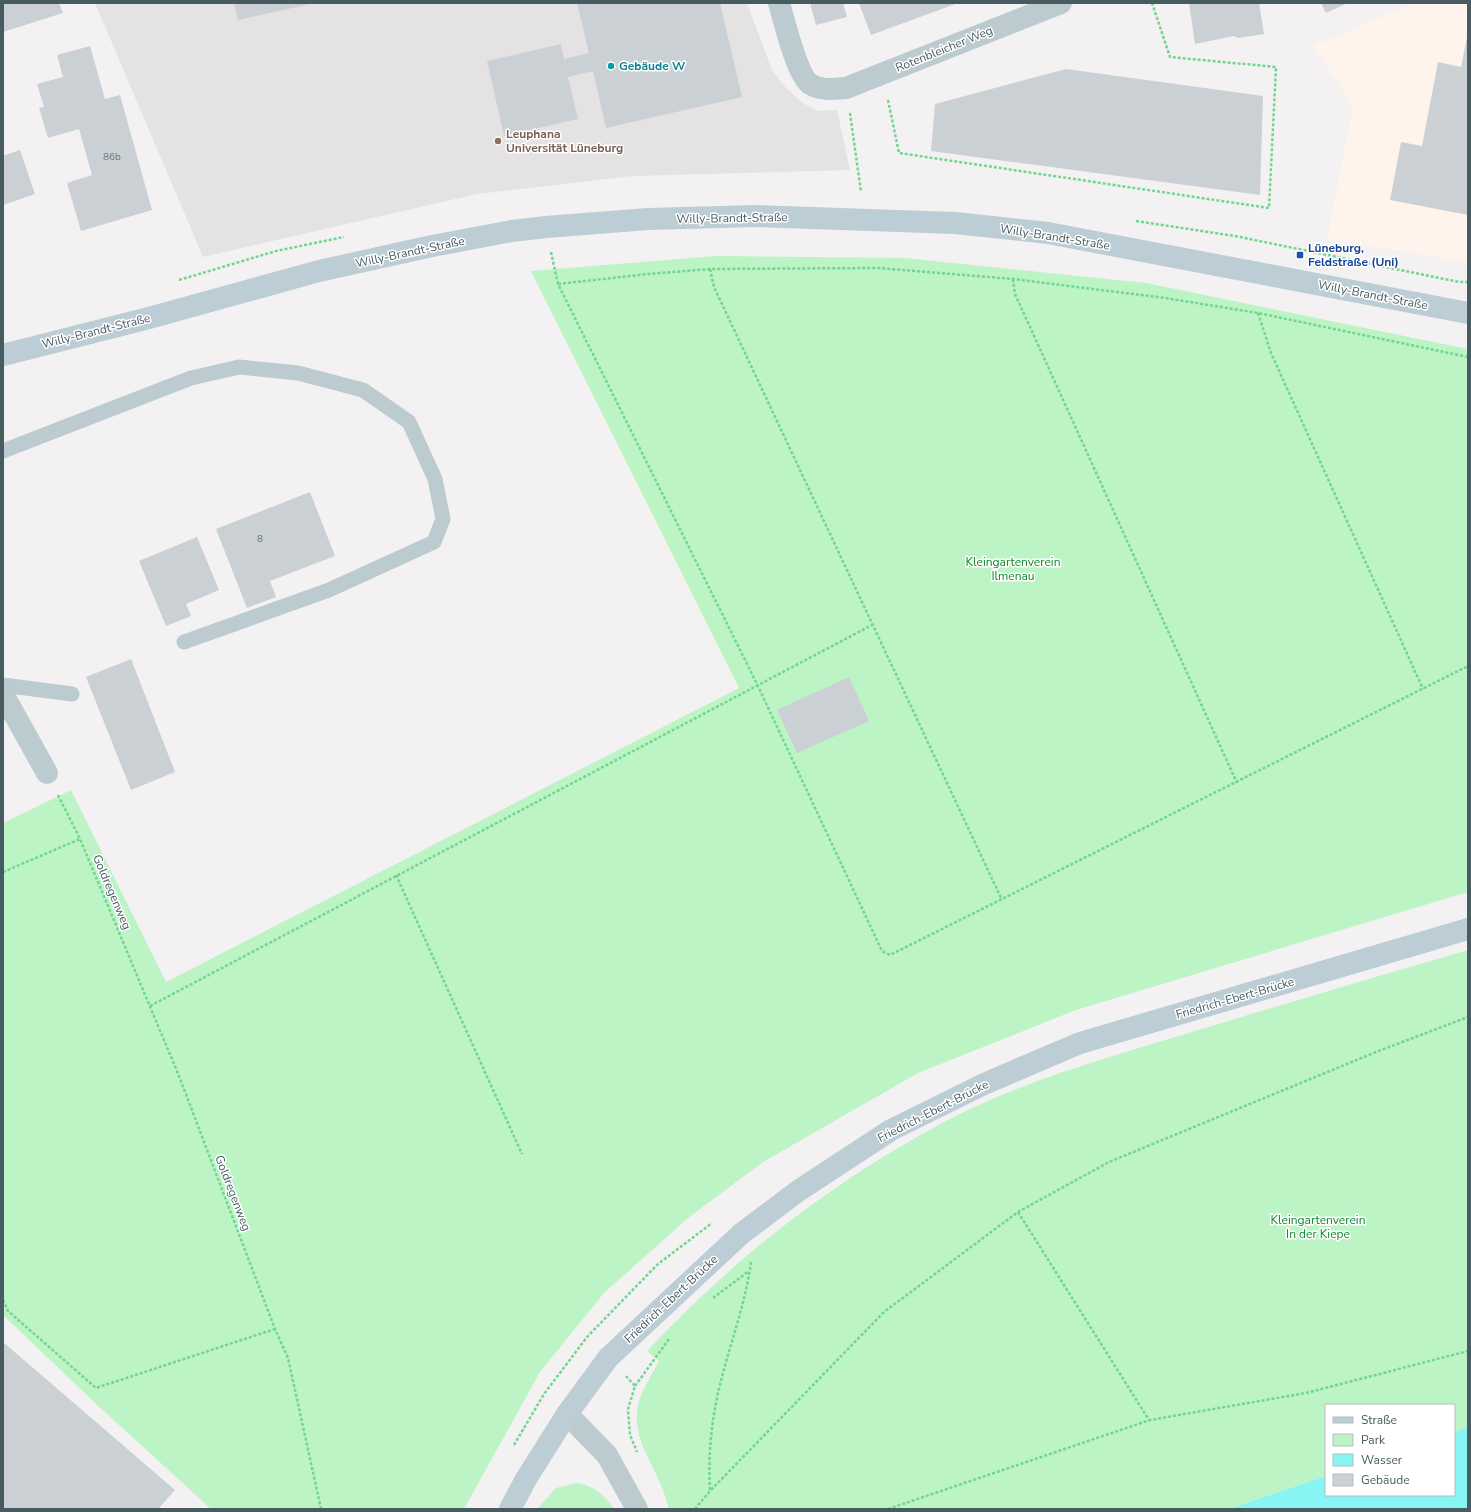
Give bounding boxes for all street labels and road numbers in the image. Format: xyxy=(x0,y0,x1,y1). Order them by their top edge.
street label: Rotenbleicher Weg xyxy=(893,22,995,76)
street label: Willy-Brandt-Straße xyxy=(676,209,788,227)
street label: Willy-Brandt-Straße xyxy=(999,220,1111,254)
street label: Willy-Brandt-Straße xyxy=(354,233,466,271)
street label: Willy-Brandt-Straße xyxy=(1317,277,1429,313)
street label: Willy-Brandt-Straße xyxy=(40,310,152,352)
street label: Goldregenweg xyxy=(89,852,135,932)
street label: Friedrich-Ebert-Brücke xyxy=(1174,973,1296,1023)
street label: Friedrich-Ebert-Brücke xyxy=(875,1076,991,1146)
street label: Goldregenweg xyxy=(211,1153,255,1233)
street label: Friedrich-Ebert-Brücke xyxy=(621,1251,721,1347)

